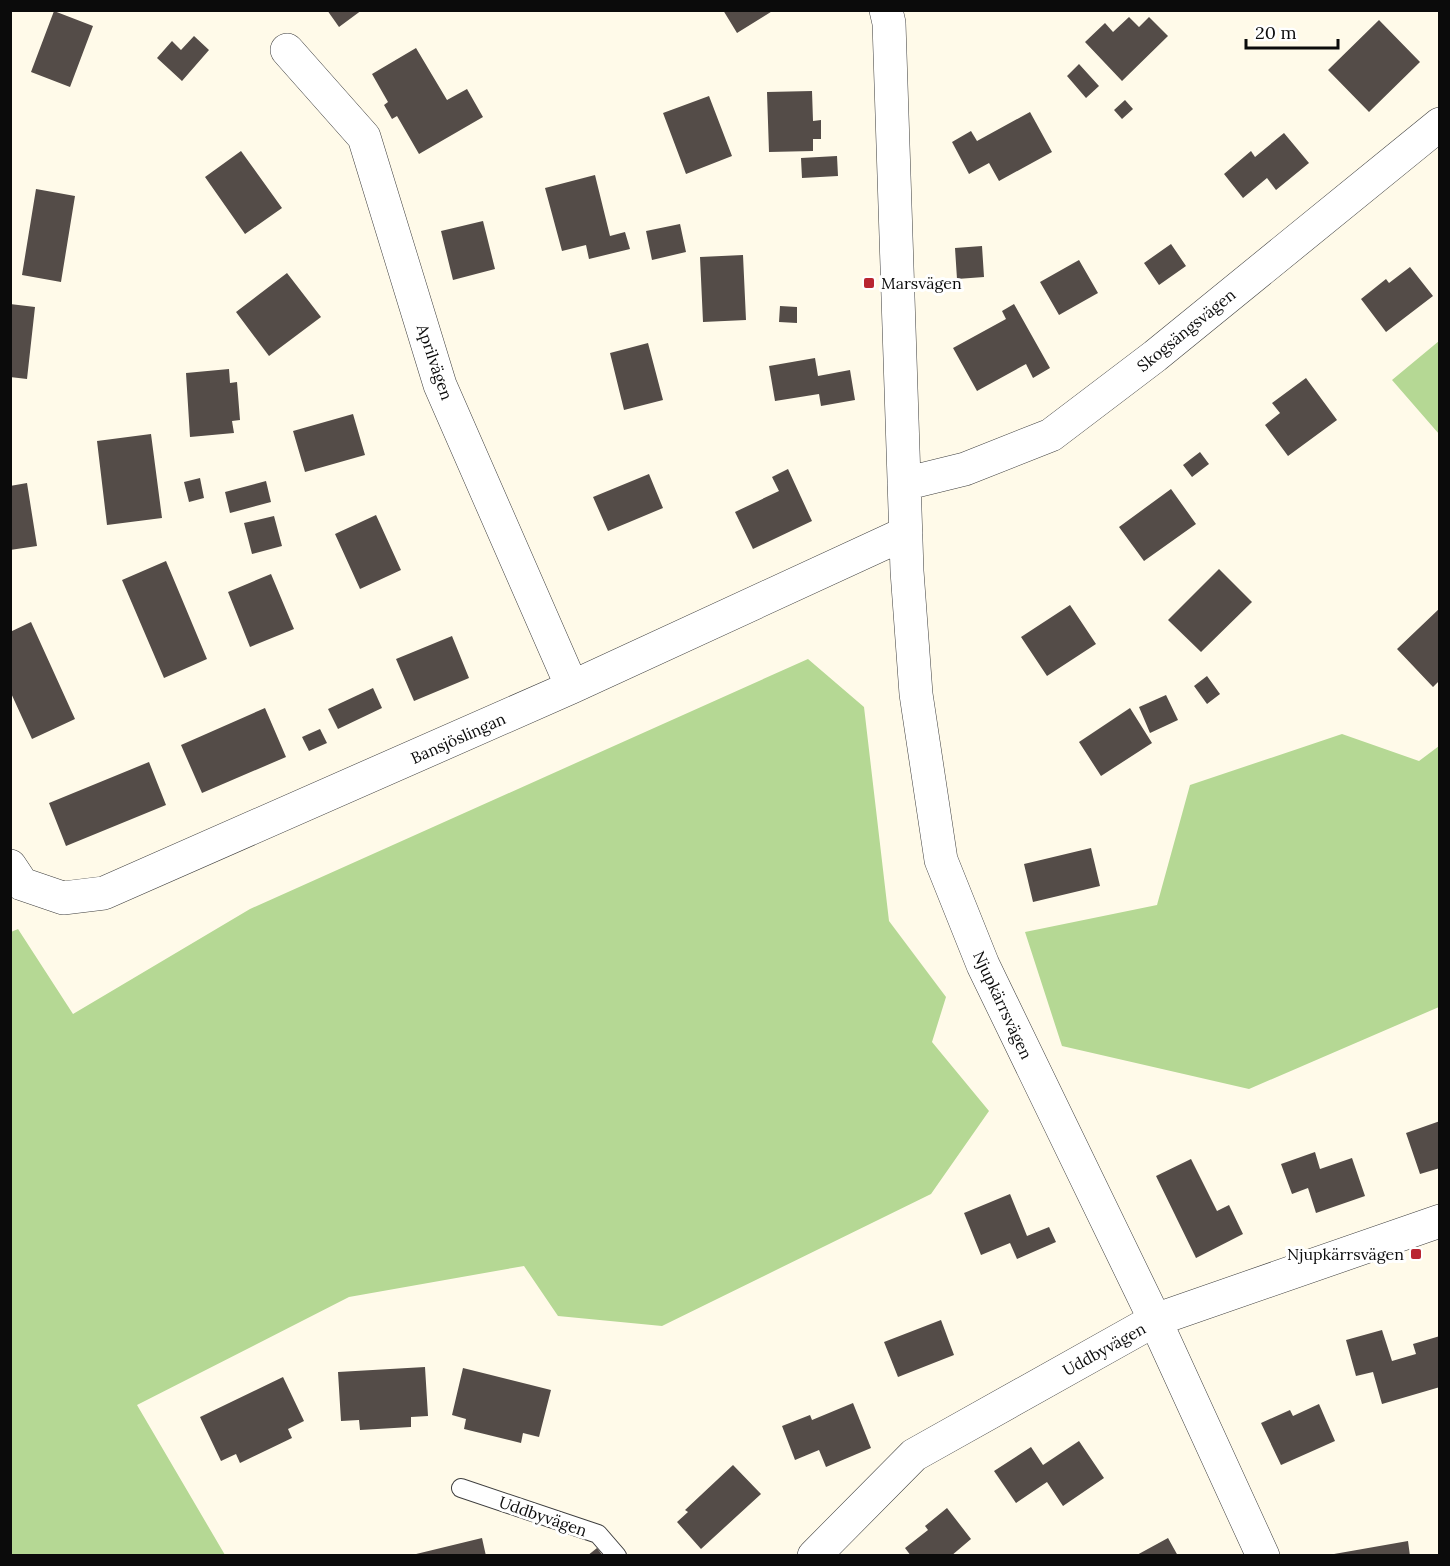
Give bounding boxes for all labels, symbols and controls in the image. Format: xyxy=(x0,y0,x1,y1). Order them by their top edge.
scale bar xyxy=(1246,12,1338,50)
text: 20 m xyxy=(1255,21,1297,44)
place label: Marsvägen xyxy=(881,273,962,293)
marker: Marsvägen xyxy=(862,276,876,290)
street label: Skogsängsvägen xyxy=(1133,284,1239,376)
street label: Aprilvägen xyxy=(412,321,457,403)
street label: Bansjöslingan xyxy=(407,708,509,768)
street label: Njupkärrsvägen xyxy=(969,948,1037,1062)
place label: Njupkärrsvägen xyxy=(1287,1244,1404,1264)
marker: Njupkärrsvägen xyxy=(1409,1247,1423,1261)
street label: Uddbyvägen xyxy=(1059,1318,1149,1380)
street label: Uddbyvägen xyxy=(496,1492,590,1540)

